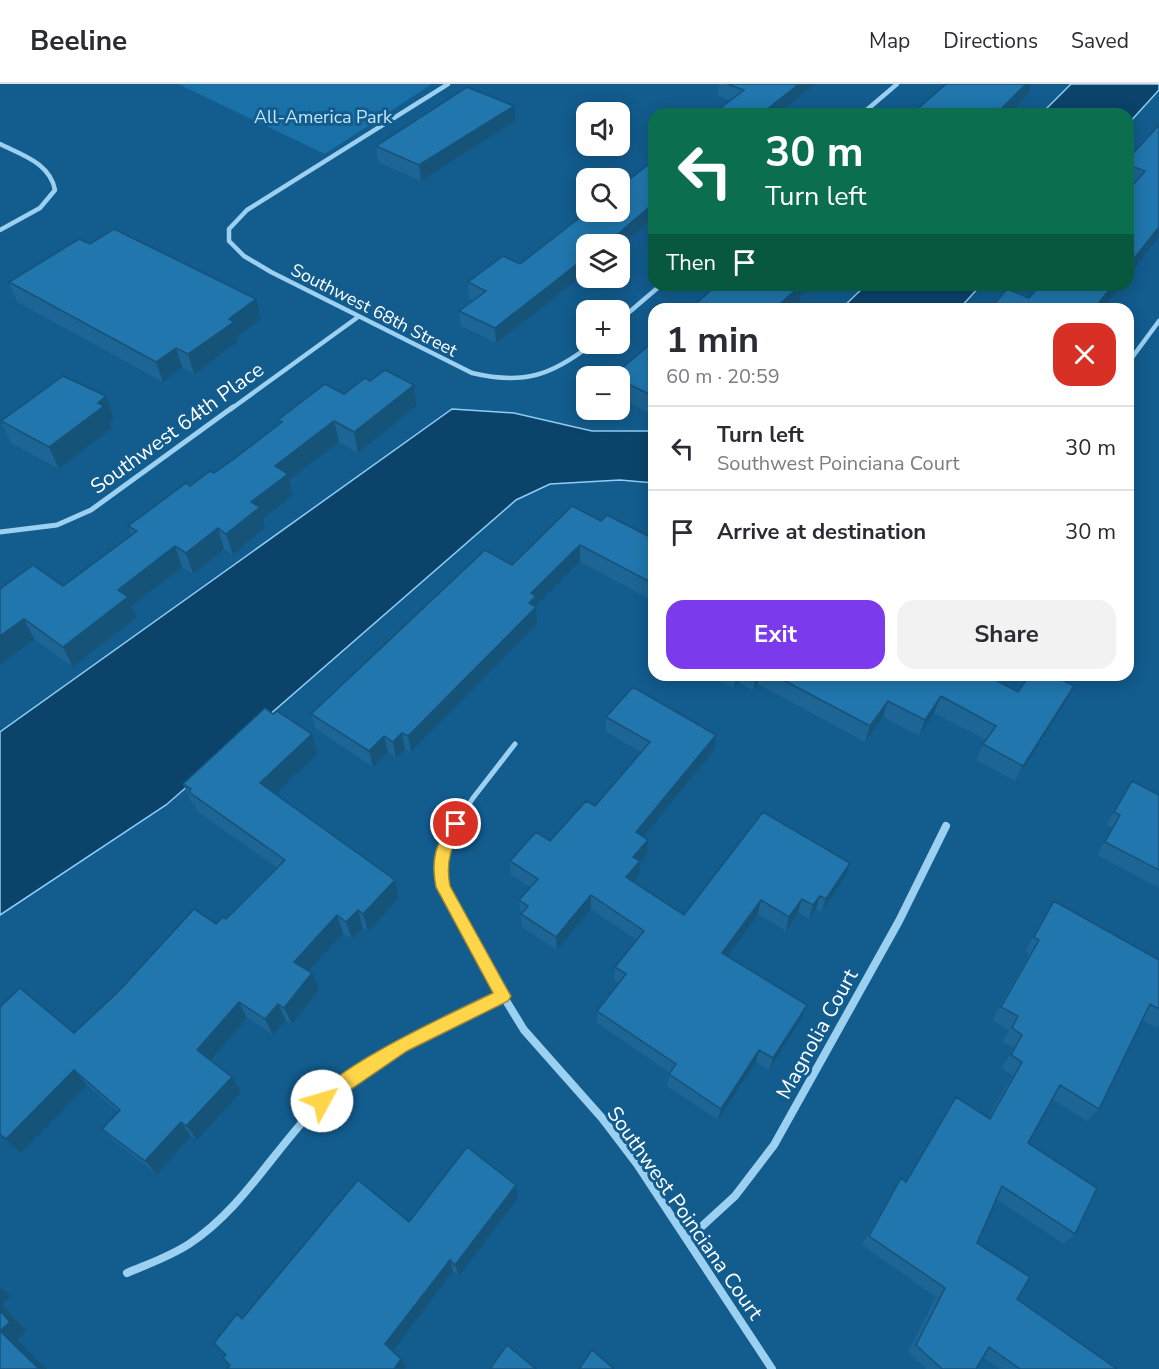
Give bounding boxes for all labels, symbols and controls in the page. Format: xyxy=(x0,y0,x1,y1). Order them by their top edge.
text: Beeline xyxy=(30,22,127,60)
text: Map xyxy=(869,27,910,55)
text: Directions xyxy=(943,27,1038,55)
text: Saved xyxy=(1071,27,1129,55)
map controls xyxy=(576,102,630,420)
button: sound xyxy=(576,102,630,156)
park label: All-America Park xyxy=(254,105,393,129)
text: 30 m xyxy=(765,124,864,181)
icon: left xyxy=(666,132,744,210)
button: search xyxy=(576,168,630,222)
text: Turn left xyxy=(765,178,866,215)
button: layers xyxy=(576,234,630,288)
icon: arrive xyxy=(728,246,761,279)
text: Then xyxy=(666,248,716,278)
street label: Southwest 68th Street xyxy=(287,258,462,363)
button: + xyxy=(576,300,630,354)
text: 1 min xyxy=(666,316,759,365)
button: close xyxy=(1053,323,1116,386)
street label: Southwest 64th Place xyxy=(85,355,269,501)
text: 60 m · 20:59 xyxy=(666,363,780,390)
button: − xyxy=(576,366,630,420)
text: Turn left xyxy=(717,420,804,450)
icon: left xyxy=(666,432,699,465)
text: 30 m xyxy=(1065,433,1116,463)
text: Southwest Poinciana Court xyxy=(717,450,960,477)
icon: arrive xyxy=(666,516,699,549)
text: Arrive at destination xyxy=(717,517,926,547)
text: 30 m xyxy=(1065,517,1116,547)
button: Exit xyxy=(666,600,885,669)
button: Share xyxy=(897,600,1116,669)
pin xyxy=(430,798,481,849)
icon: arrive xyxy=(439,807,472,840)
street label: Magnolia Court xyxy=(770,963,865,1104)
position arrow xyxy=(290,1069,354,1133)
street label: Southwest Poinciana Court xyxy=(600,1101,770,1326)

